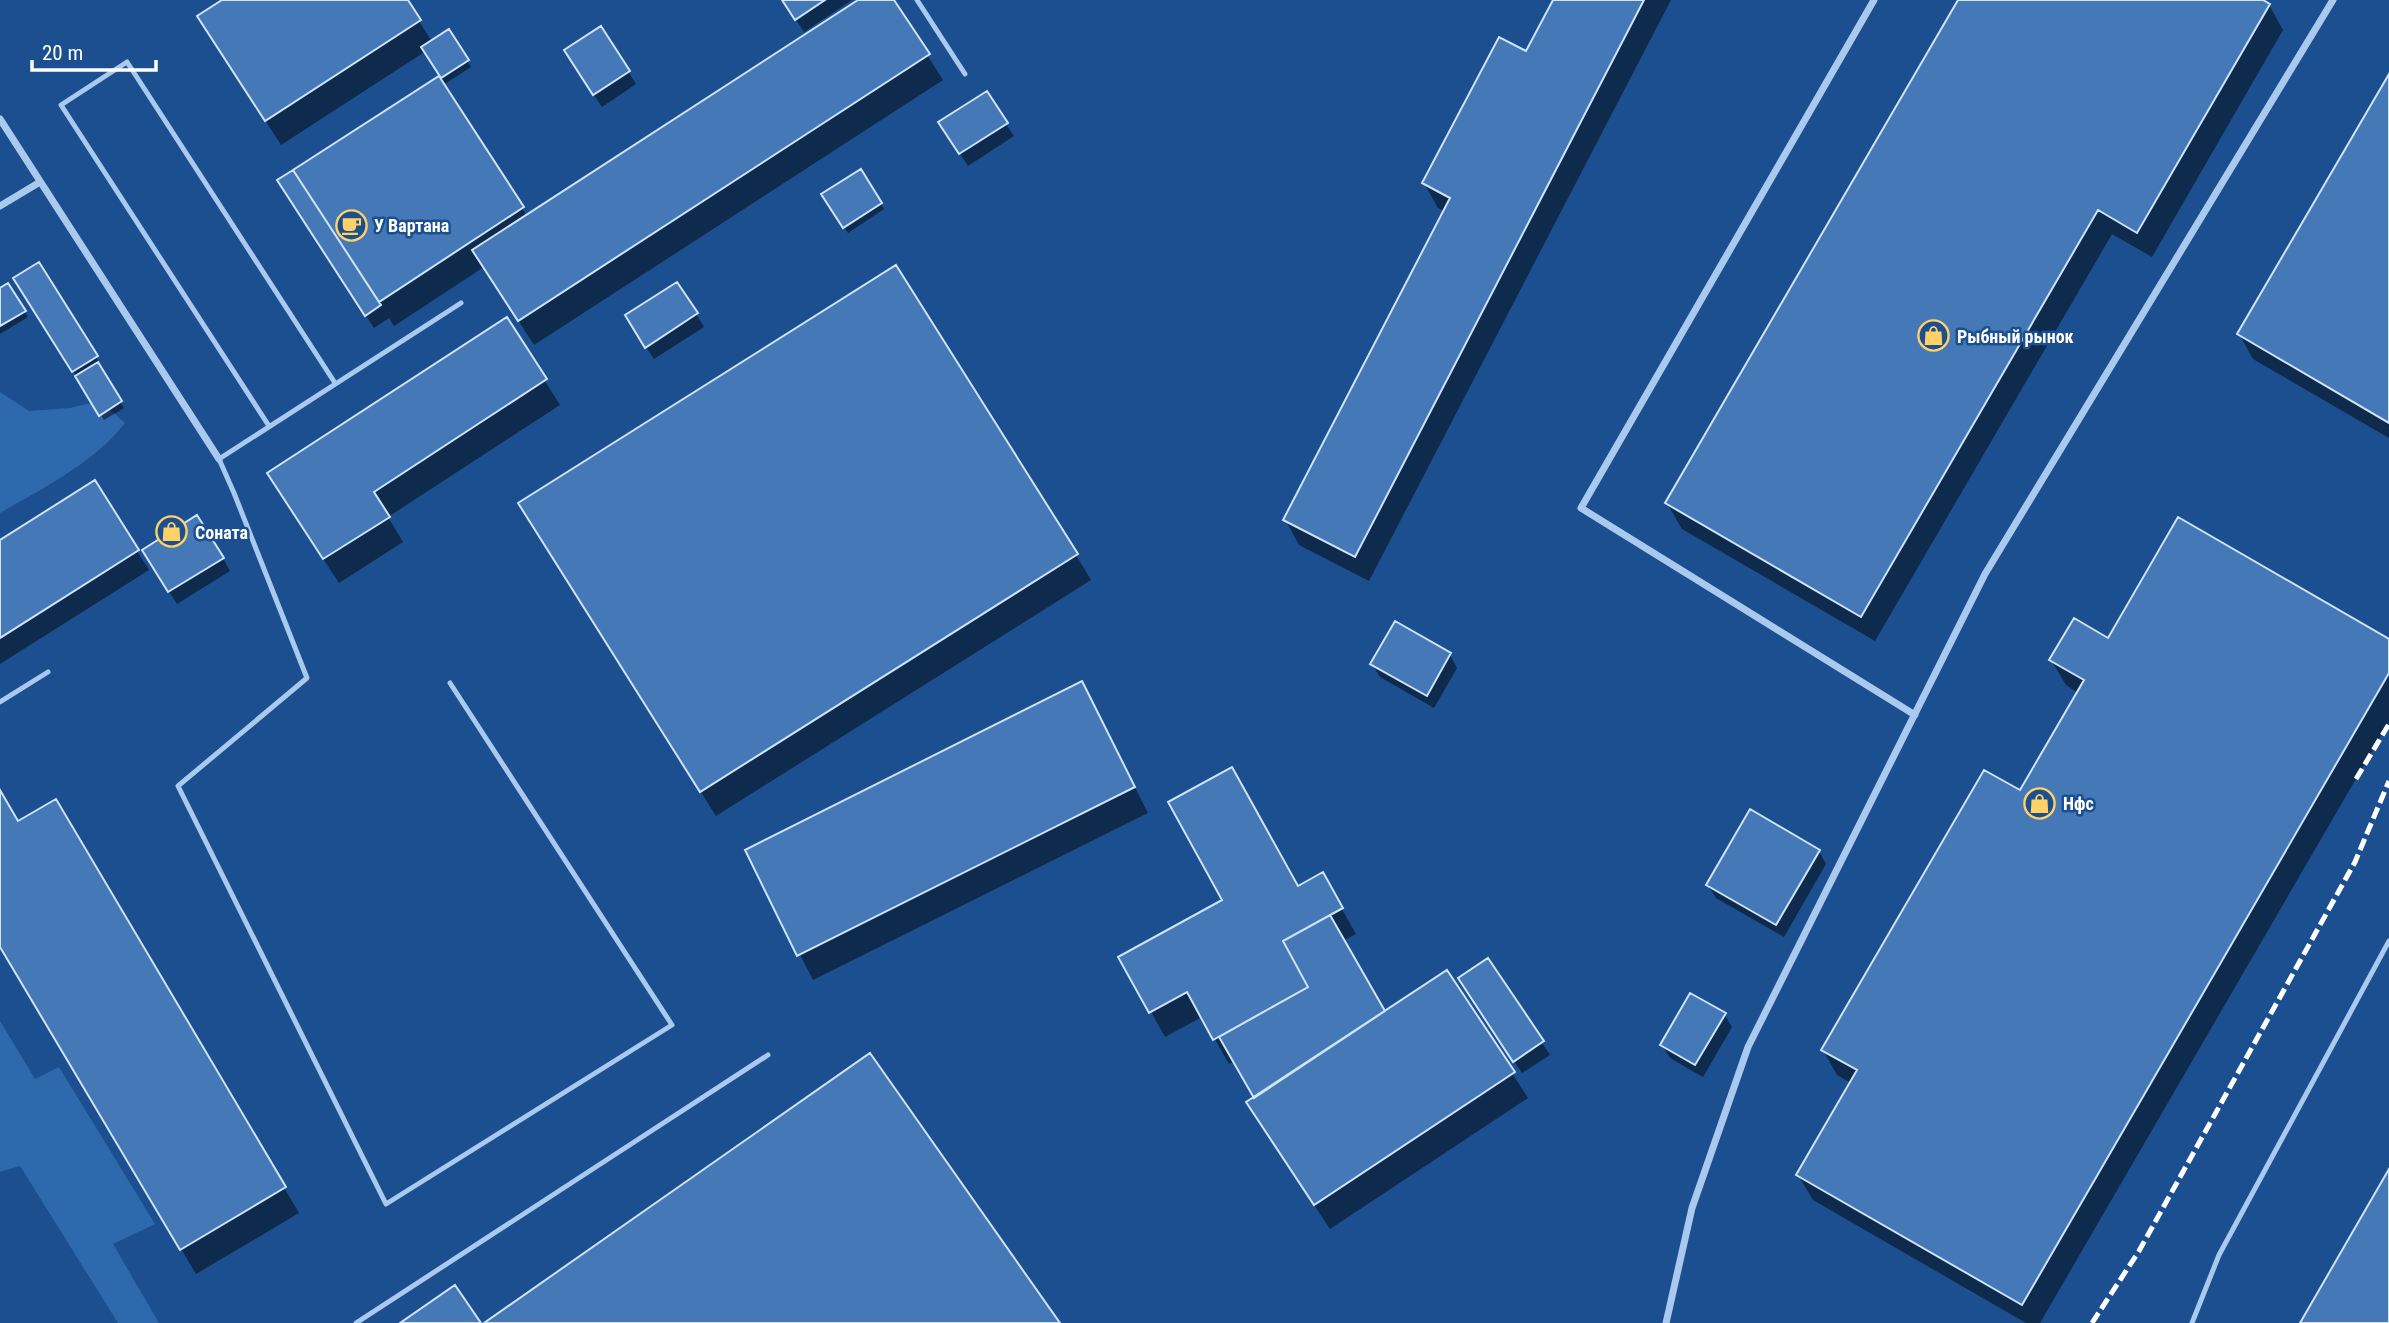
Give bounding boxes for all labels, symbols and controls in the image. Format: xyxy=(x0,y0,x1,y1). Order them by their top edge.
scale bar xyxy=(32,28,156,72)
text: 20 m xyxy=(42,41,83,65)
cafe icon: У Вартана xyxy=(334,208,368,242)
place label: У Вартана xyxy=(374,215,449,236)
shop icon: Рыбный рынок xyxy=(1917,319,1951,353)
place label: Рыбный рынок xyxy=(1957,326,2074,347)
shop icon: Соната xyxy=(155,515,189,549)
place label: Соната xyxy=(195,522,248,543)
shop icon: Нфс xyxy=(2023,786,2057,820)
place label: Нфс xyxy=(2063,793,2094,814)

